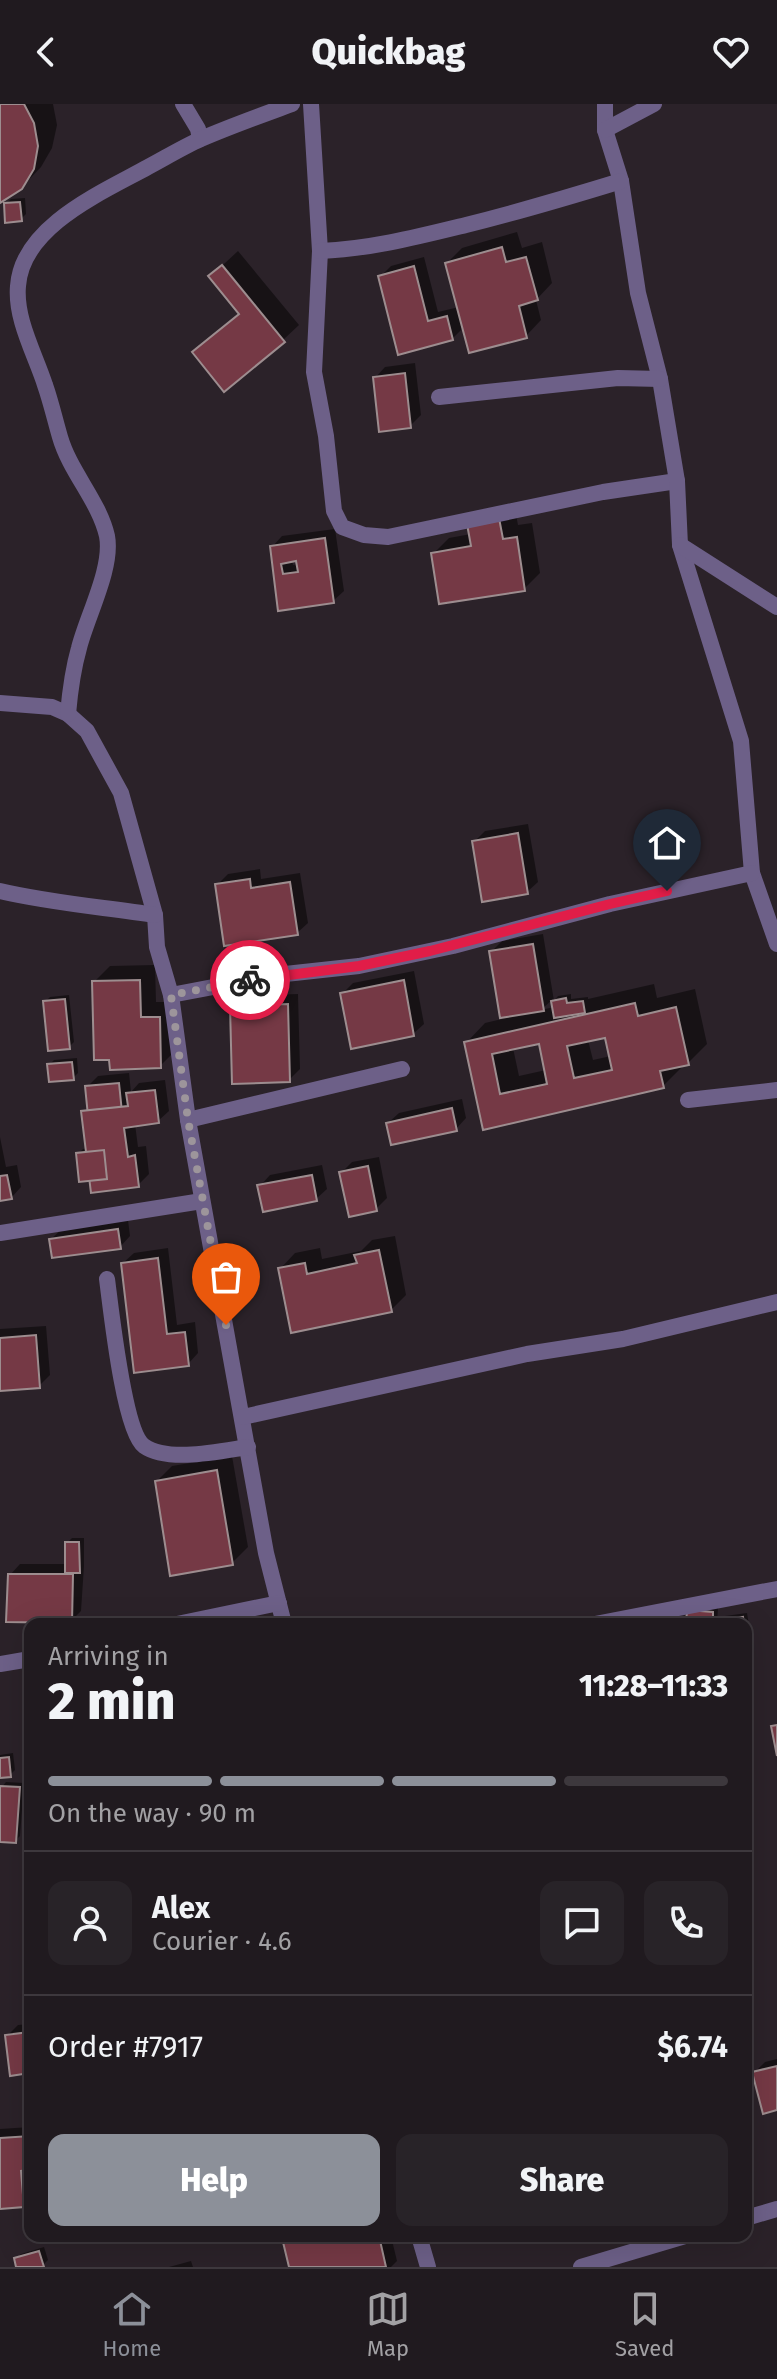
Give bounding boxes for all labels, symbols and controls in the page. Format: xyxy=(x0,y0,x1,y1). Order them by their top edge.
icon: back xyxy=(24,30,68,74)
text: Quickbag xyxy=(312,30,465,74)
icon: heart xyxy=(709,30,753,74)
pin xyxy=(633,809,701,891)
icon: home xyxy=(645,821,689,865)
courier xyxy=(210,940,290,1020)
icon: bike xyxy=(228,958,272,1002)
pin xyxy=(192,1243,260,1325)
icon: bag xyxy=(204,1255,248,1299)
text: Arriving in xyxy=(48,1641,169,1672)
text: 11:28–11:33 xyxy=(579,1668,728,1704)
text: 2 min xyxy=(48,1670,175,1733)
text: On the way · 90 m xyxy=(48,1798,256,1829)
button: person xyxy=(48,1881,132,1965)
button: chat xyxy=(540,1881,624,1965)
button: phone xyxy=(644,1881,728,1965)
text: Alex xyxy=(152,1890,210,1926)
text: Courier · 4.6 xyxy=(152,1926,292,1957)
text: Order #7917 xyxy=(48,2029,203,2065)
text: $6.74 xyxy=(658,2029,728,2065)
button: Help xyxy=(48,2134,380,2226)
button: Share xyxy=(396,2134,728,2226)
tab: Home xyxy=(102,2287,161,2362)
tab: Map xyxy=(366,2287,410,2362)
tab: Saved xyxy=(615,2287,675,2362)

